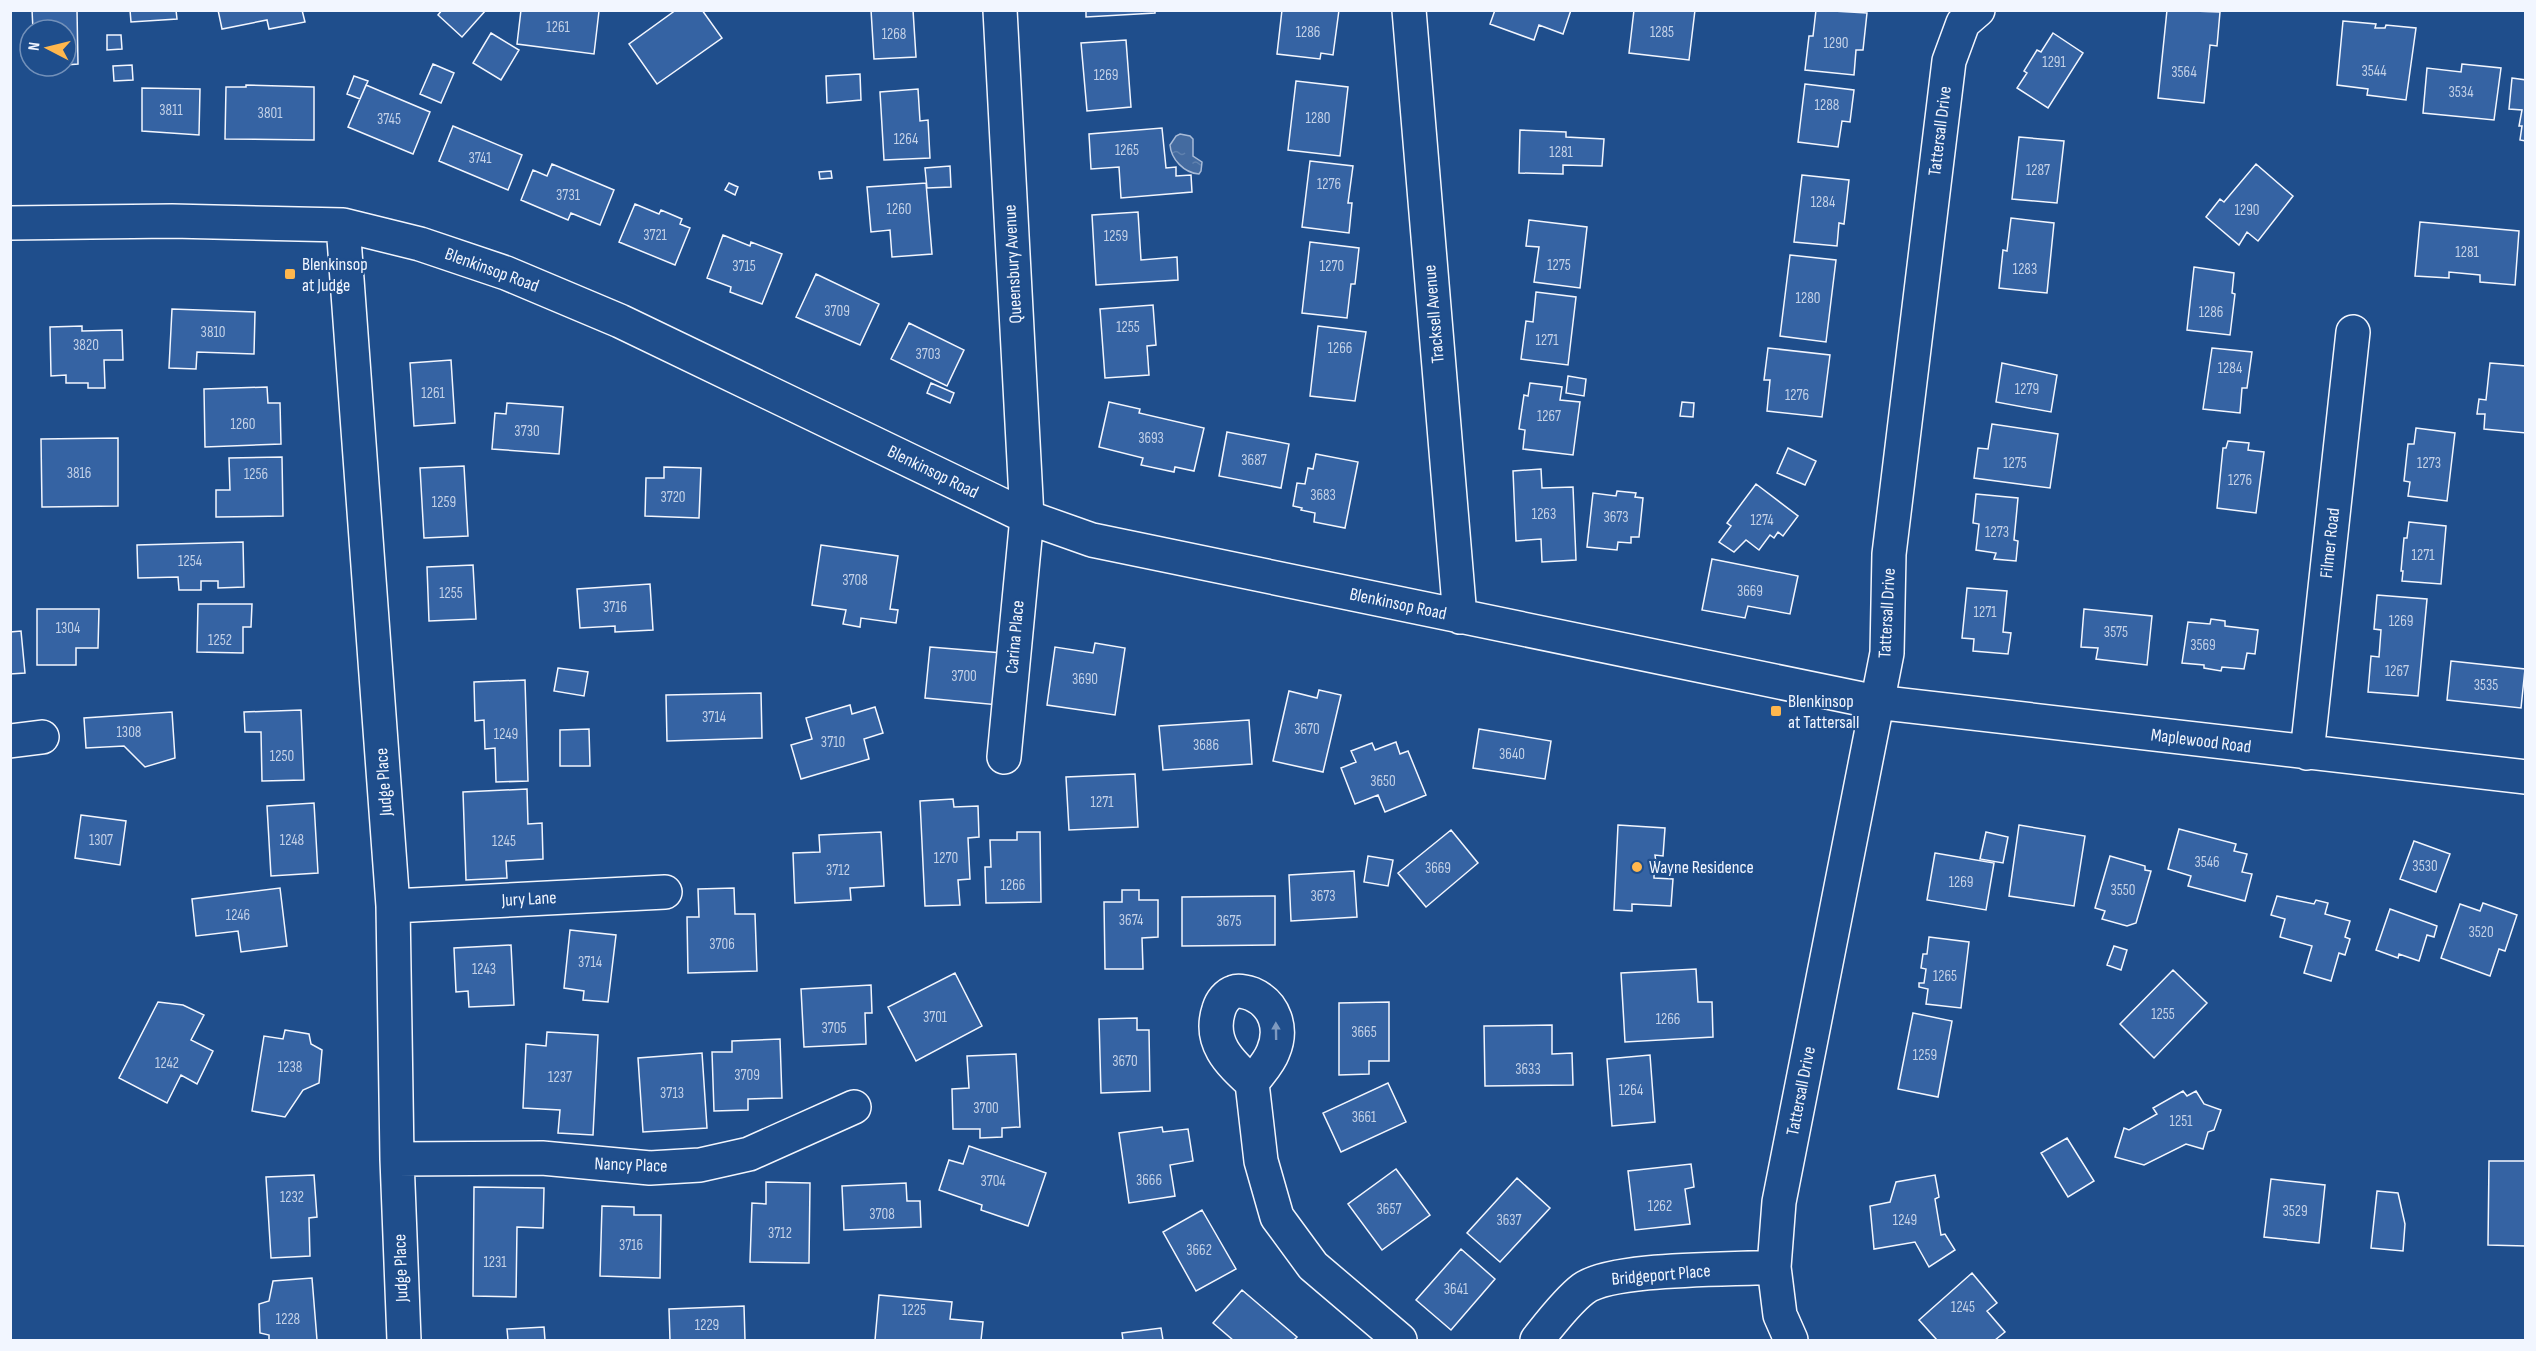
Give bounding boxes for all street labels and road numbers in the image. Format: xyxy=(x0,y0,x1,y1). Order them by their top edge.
street label: Tattersall Drive xyxy=(1924,85,1956,177)
street label: Queensbury Avenue xyxy=(999,204,1027,324)
street label: Blenkinsop Road xyxy=(442,243,542,297)
street label: Tracksell Avenue xyxy=(1419,264,1449,364)
street label: Blenkinsop Road xyxy=(884,441,982,503)
street label: Filmer Road xyxy=(2316,507,2344,579)
street label: Tattersall Drive xyxy=(1874,567,1900,659)
street label: Blenkinsop Road xyxy=(1348,583,1448,625)
street label: Carina Place xyxy=(1001,599,1029,675)
street label: Maplewood Road xyxy=(2150,724,2252,758)
street label: Judge Place xyxy=(371,747,397,818)
street label: Jury Lane xyxy=(500,887,557,911)
street label: Tattersall Drive xyxy=(1782,1045,1820,1137)
street label: Nancy Place xyxy=(594,1153,668,1177)
street label: Judge Place xyxy=(389,1234,413,1303)
street label: Bridgeport Place xyxy=(1611,1260,1711,1290)

